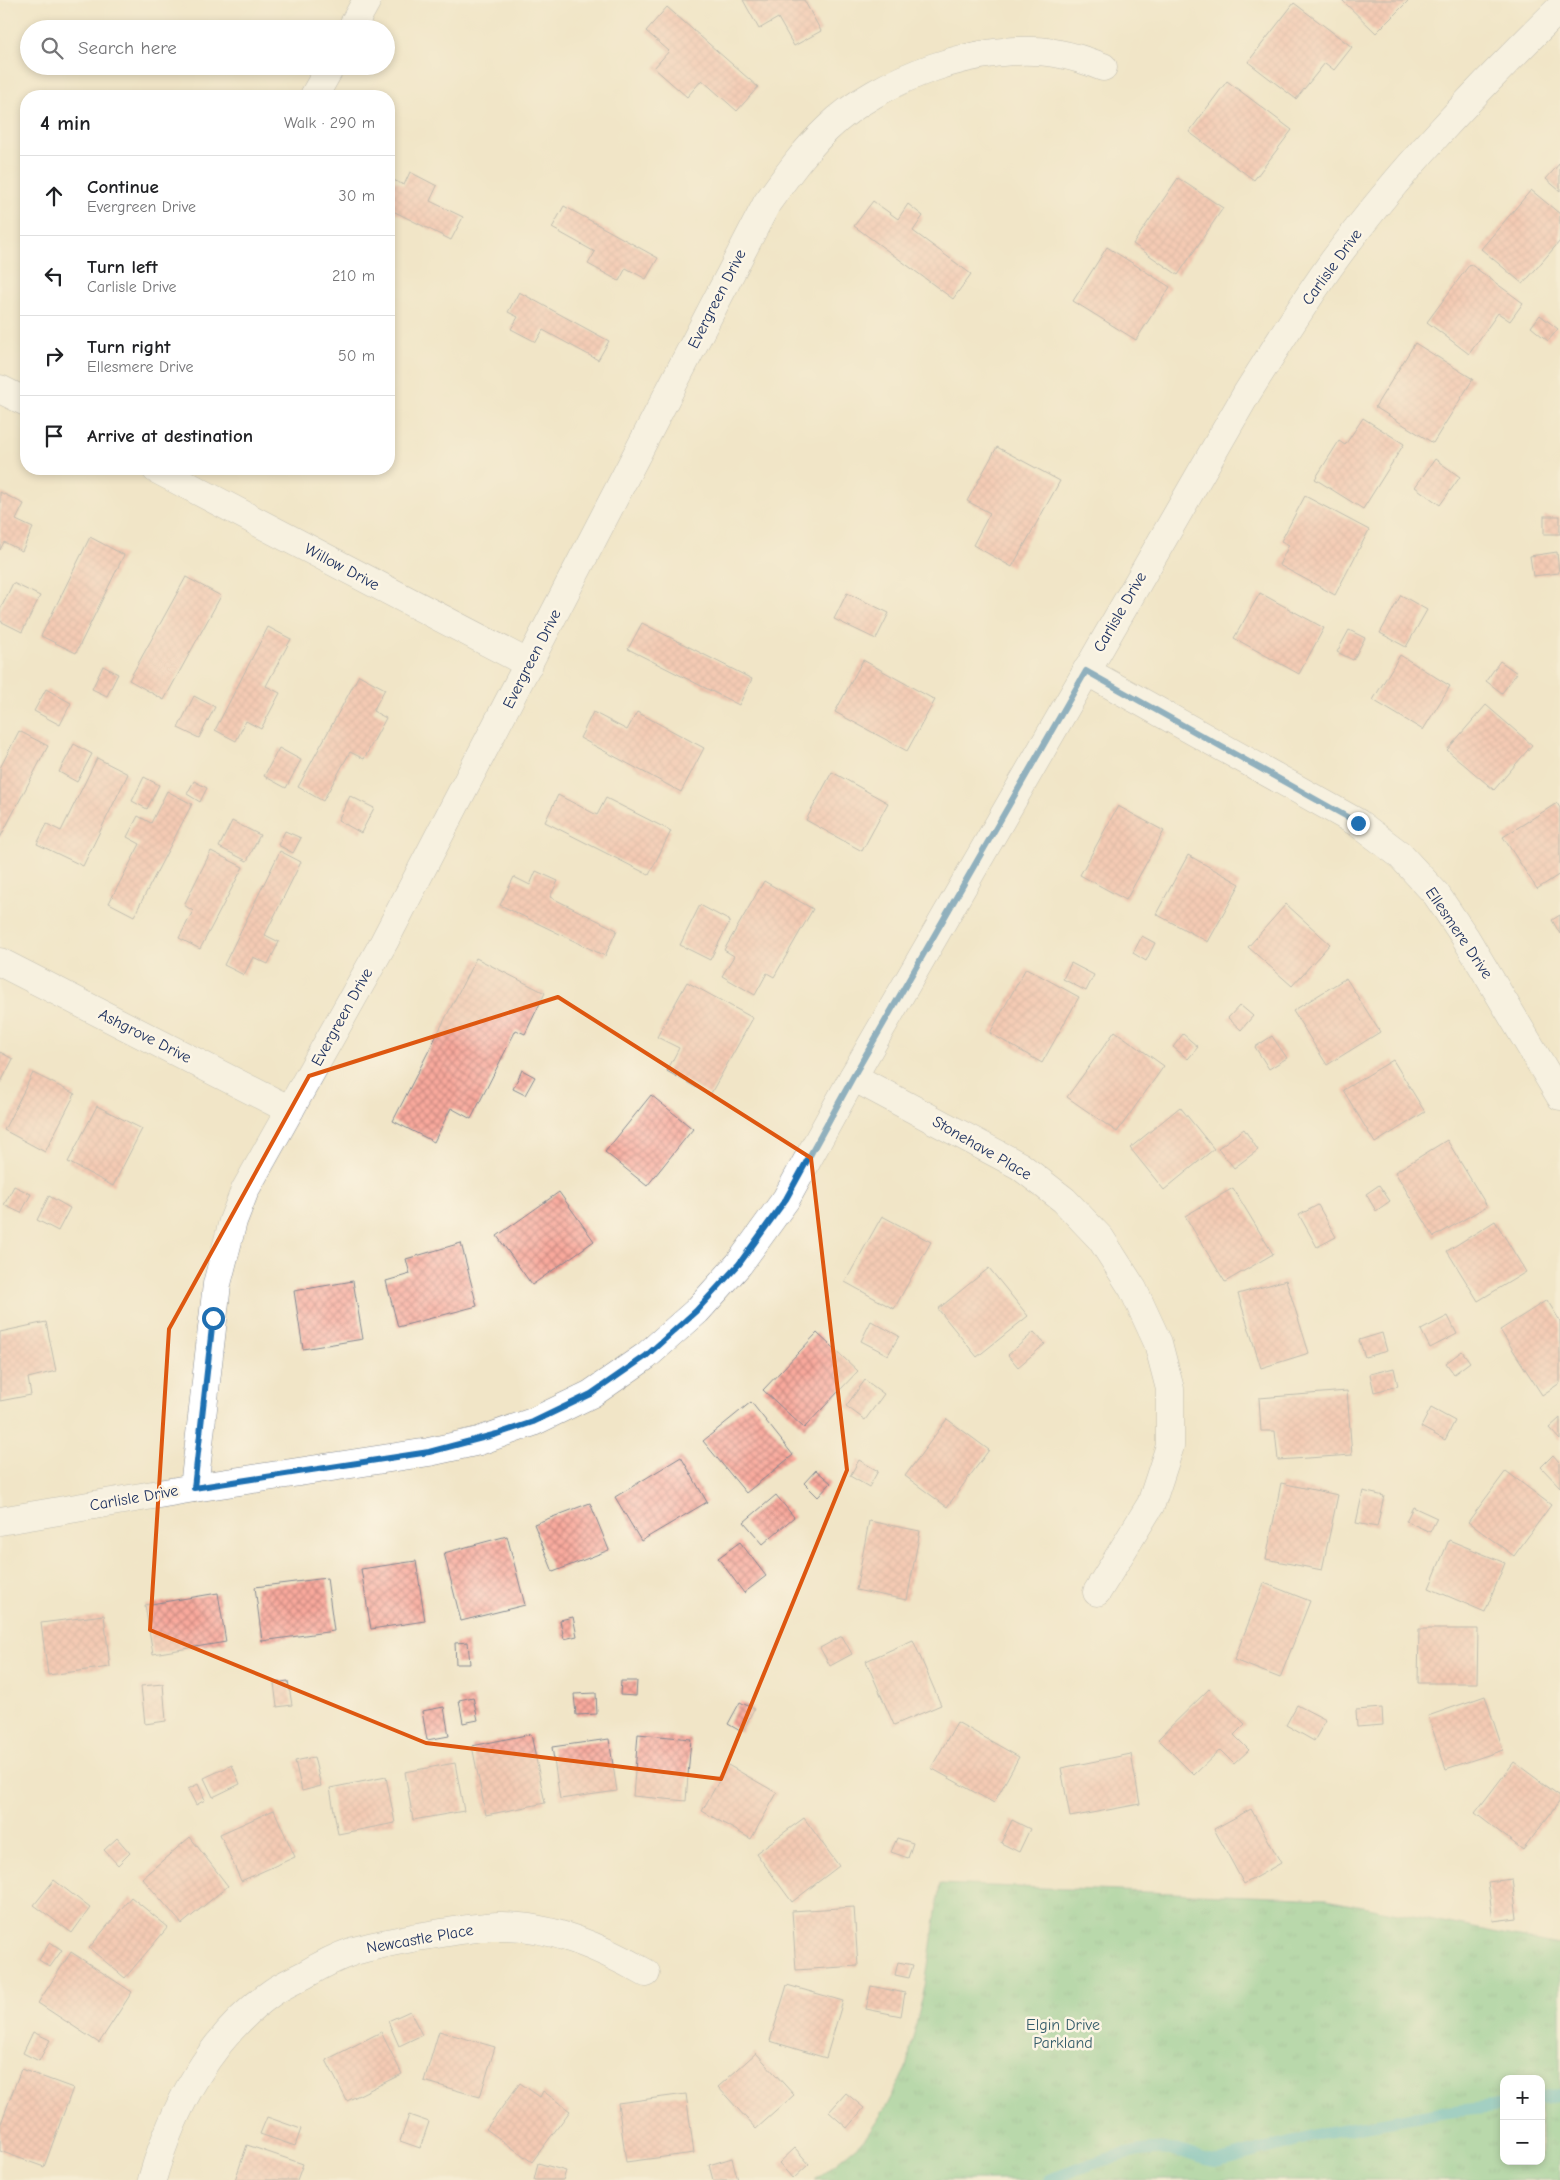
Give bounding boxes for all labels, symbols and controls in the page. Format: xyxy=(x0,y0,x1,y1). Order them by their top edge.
search box xyxy=(20,20,395,75)
icon: search xyxy=(38,34,66,62)
text: Search here xyxy=(78,37,177,59)
text: 4 min xyxy=(40,111,91,135)
text: Walk · 290 m xyxy=(284,114,375,132)
text: Continue xyxy=(87,176,159,198)
icon: ahead xyxy=(40,182,68,210)
text: 30 m xyxy=(339,187,375,205)
text: Evergreen Drive xyxy=(87,198,196,216)
street label: Carlisle Drive xyxy=(1298,225,1366,309)
street label: Evergreen Drive xyxy=(684,246,750,352)
text: Turn left xyxy=(87,256,158,278)
icon: left xyxy=(40,262,68,290)
text: 210 m xyxy=(332,267,375,285)
text: Carlisle Drive xyxy=(87,278,177,296)
text: Turn right xyxy=(87,336,171,358)
icon: right xyxy=(40,342,68,370)
text: 50 m xyxy=(338,347,375,365)
text: Ellesmere Drive xyxy=(87,358,193,376)
icon: arrive xyxy=(40,422,68,450)
text: Arrive at destination xyxy=(87,425,253,447)
street label: Willow Drive xyxy=(301,540,383,594)
street label: Carlisle Drive xyxy=(1090,569,1150,655)
street label: Evergreen Drive xyxy=(499,606,565,712)
route end xyxy=(1347,812,1370,835)
street label: Ellesmere Drive xyxy=(1422,884,1496,982)
street label: Evergreen Drive xyxy=(308,965,376,1069)
street label: Ashgrove Drive xyxy=(96,1005,194,1067)
street label: Stonehave Place xyxy=(929,1112,1035,1184)
route start xyxy=(202,1307,225,1330)
street label: Carlisle Drive xyxy=(88,1481,180,1515)
street label: Newcastle Place xyxy=(365,1921,475,1957)
park label: Elgin Drive Parkland xyxy=(1026,2016,1100,2052)
map controls xyxy=(1500,2075,1545,2165)
button: + xyxy=(1500,2075,1545,2120)
button: − xyxy=(1500,2120,1545,2165)

